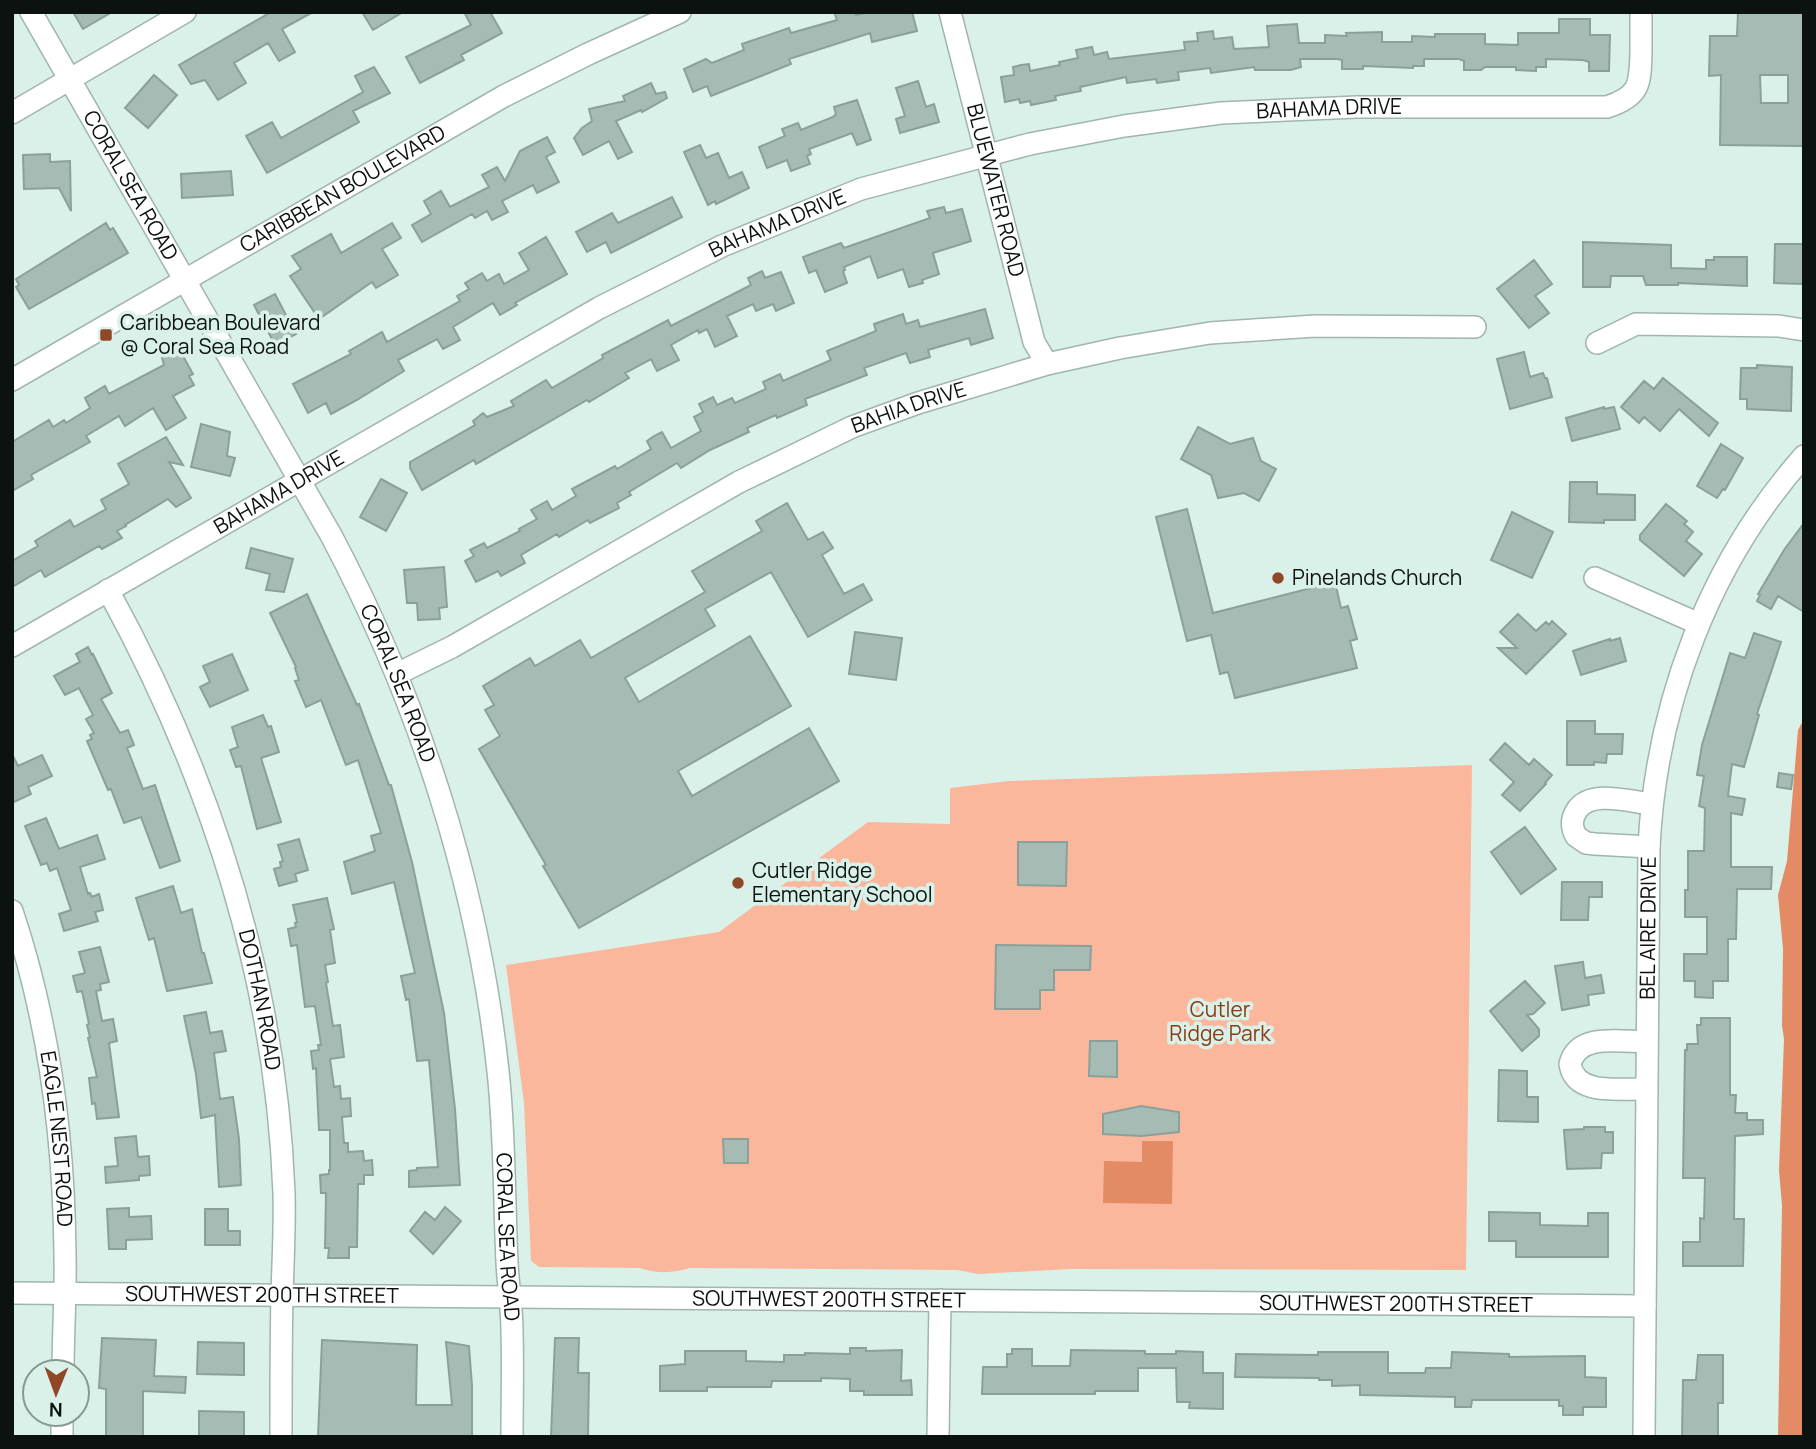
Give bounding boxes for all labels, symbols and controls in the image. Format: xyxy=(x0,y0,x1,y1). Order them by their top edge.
street label: BAHAMA DRIVE xyxy=(1256,92,1402,124)
street label: BLUEWATER ROAD xyxy=(961,100,1032,280)
street label: CORAL SEA ROAD xyxy=(77,105,185,265)
street label: CARIBBEAN BOULEVARD xyxy=(234,118,450,259)
street label: BAHAMA DRIVE xyxy=(704,182,850,264)
place label: Caribbean Boulevard @ Coral Sea Road xyxy=(120,308,320,360)
marker: Caribbean Boulevard @ Coral Sea Road xyxy=(98,327,114,343)
street label: BAHIA DRIVE xyxy=(847,374,969,439)
street label: BAHAMA DRIVE xyxy=(208,443,349,540)
place label: Pinelands Church xyxy=(1292,563,1462,591)
marker: Pinelands Church xyxy=(1270,570,1286,586)
street label: CORAL SEA ROAD xyxy=(354,599,443,766)
place label: Cutler Ridge Elementary School xyxy=(752,856,933,908)
street label: BEL AIRE DRIVE xyxy=(1633,856,1662,1000)
marker: Cutler Ridge Elementary School xyxy=(730,875,746,891)
street label: DOTHAN ROAD xyxy=(233,926,288,1072)
park label: Cutler Ridge Park xyxy=(1169,995,1271,1047)
street label: EAGLE NEST ROAD xyxy=(34,1049,80,1227)
street label: CORAL SEA ROAD xyxy=(491,1152,527,1322)
street label: SOUTHWEST 200TH STREET xyxy=(125,1279,400,1309)
street label: SOUTHWEST 200TH STREET xyxy=(692,1283,967,1314)
street label: SOUTHWEST 200TH STREET xyxy=(1259,1288,1533,1318)
north arrow xyxy=(21,1358,91,1428)
text: N xyxy=(49,1397,63,1423)

